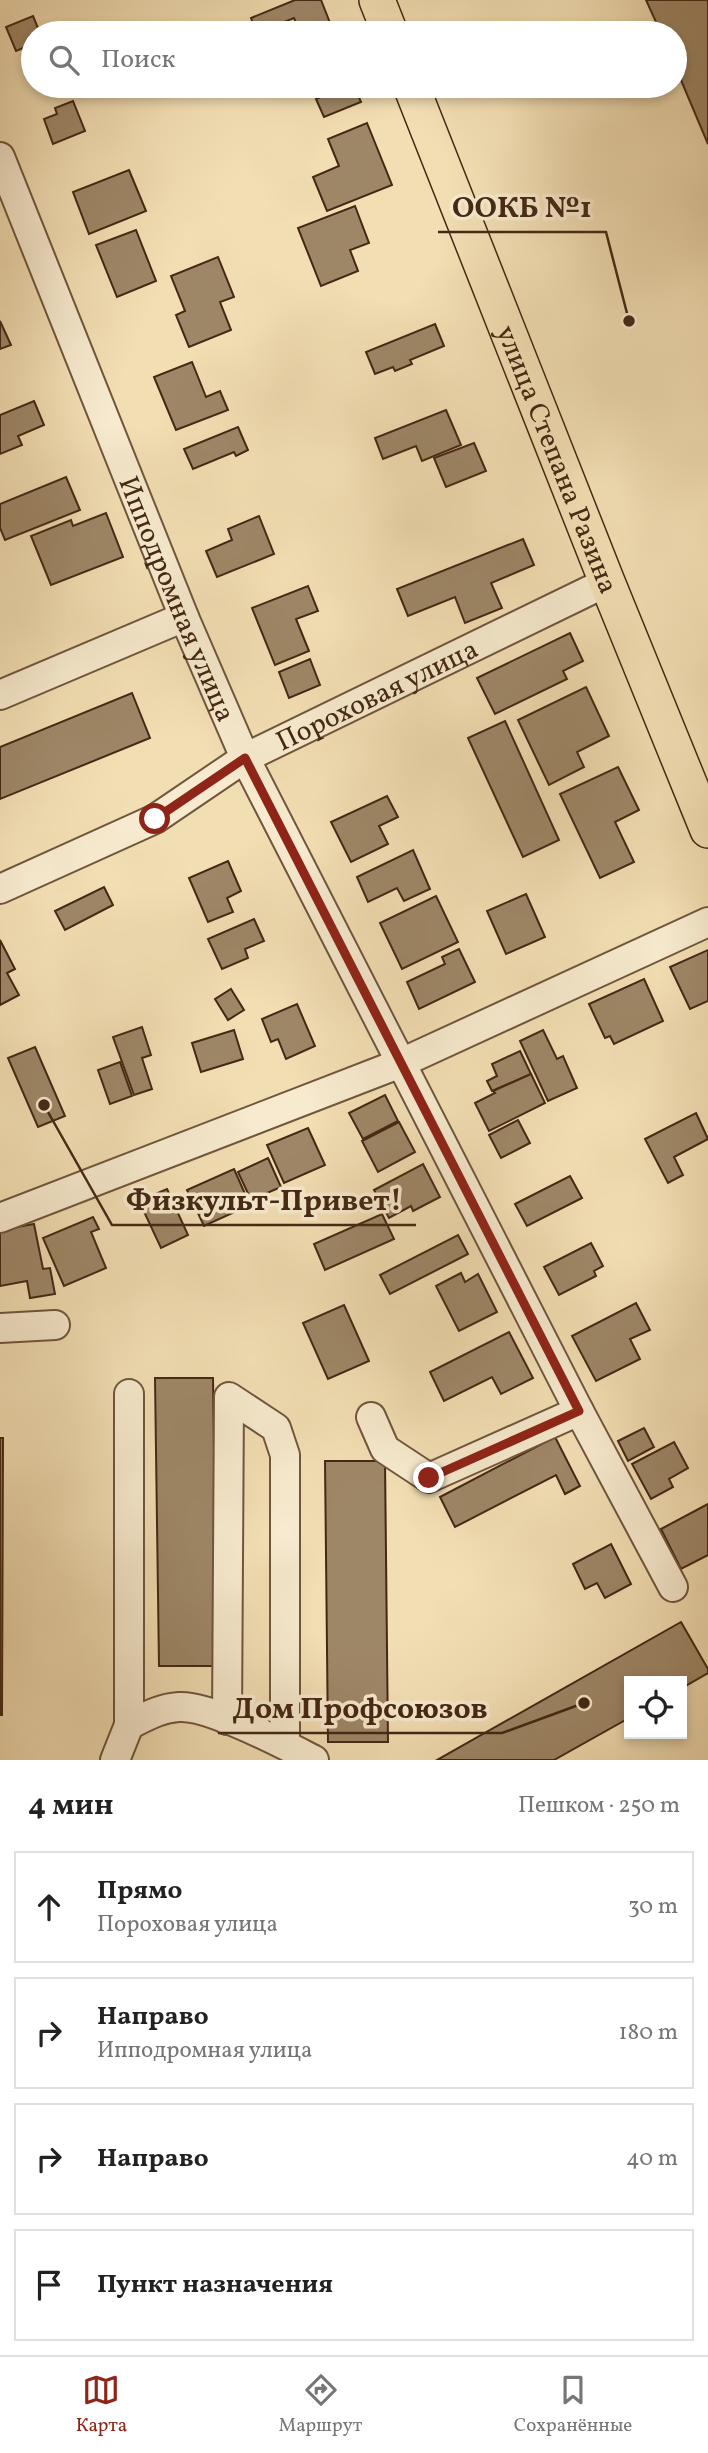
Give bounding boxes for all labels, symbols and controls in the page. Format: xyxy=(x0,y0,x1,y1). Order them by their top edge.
search box xyxy=(21,21,687,98)
icon: search xyxy=(45,41,83,79)
text: Поиск xyxy=(101,42,175,78)
callout: ООКБ №1 xyxy=(438,181,606,232)
text: ООКБ №1 xyxy=(452,188,592,230)
street label: улица Степана Разина xyxy=(485,320,627,600)
street label: Ипподромная улица xyxy=(108,471,244,728)
street label: Пороховая улица xyxy=(270,631,485,762)
route start xyxy=(139,803,170,834)
callout: Физкульт-Привет! xyxy=(112,1174,416,1225)
text: Физкульт-Привет! xyxy=(126,1181,402,1223)
route end xyxy=(413,1462,444,1493)
map controls xyxy=(624,1676,687,1739)
button: locate xyxy=(624,1676,687,1739)
callout: Дом Профсоюзов xyxy=(218,1682,502,1733)
text: Дом Профсоюзов xyxy=(232,1689,488,1731)
text: 4 мин xyxy=(28,1785,113,1827)
text: Пешком · 250 m xyxy=(518,1790,680,1822)
text: Прямо xyxy=(97,1873,182,1909)
icon: ahead xyxy=(30,1888,68,1926)
text: 30 m xyxy=(628,1891,678,1923)
text: Пороховая улица xyxy=(97,1909,278,1941)
text: Направо xyxy=(97,1999,209,2035)
icon: right xyxy=(30,2014,68,2052)
text: 180 m xyxy=(619,2017,678,2049)
text: Ипподромная улица xyxy=(97,2035,313,2067)
icon: right xyxy=(30,2140,68,2178)
text: Направо xyxy=(97,2141,209,2177)
text: 40 m xyxy=(626,2143,678,2175)
icon: arrive xyxy=(30,2266,68,2304)
text: Пункт назначения xyxy=(97,2267,333,2303)
tab: Карта xyxy=(76,2371,127,2439)
tab: Маршрут xyxy=(279,2371,362,2439)
tab: Сохранённые xyxy=(514,2371,632,2439)

